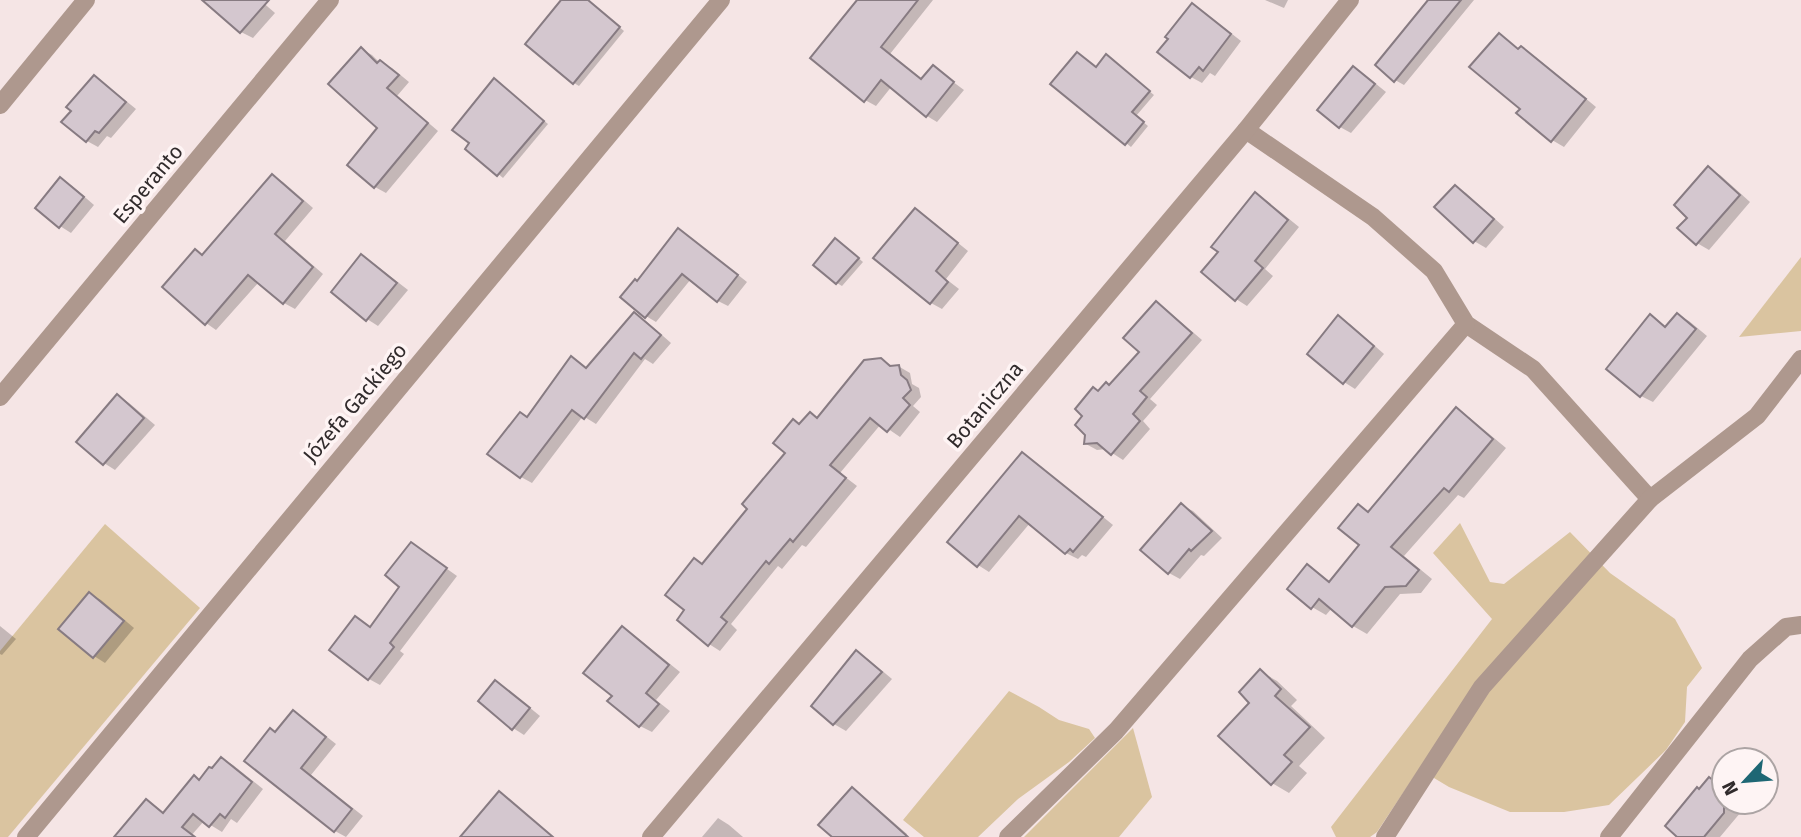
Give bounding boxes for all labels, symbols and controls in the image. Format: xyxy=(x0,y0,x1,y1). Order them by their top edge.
street label: Esperanto xyxy=(107,139,189,229)
street label: Józefa Gackiego xyxy=(297,338,413,468)
street label: Botaniczna xyxy=(941,356,1029,454)
north arrow xyxy=(1710,746,1780,816)
text: N xyxy=(1717,778,1743,799)

